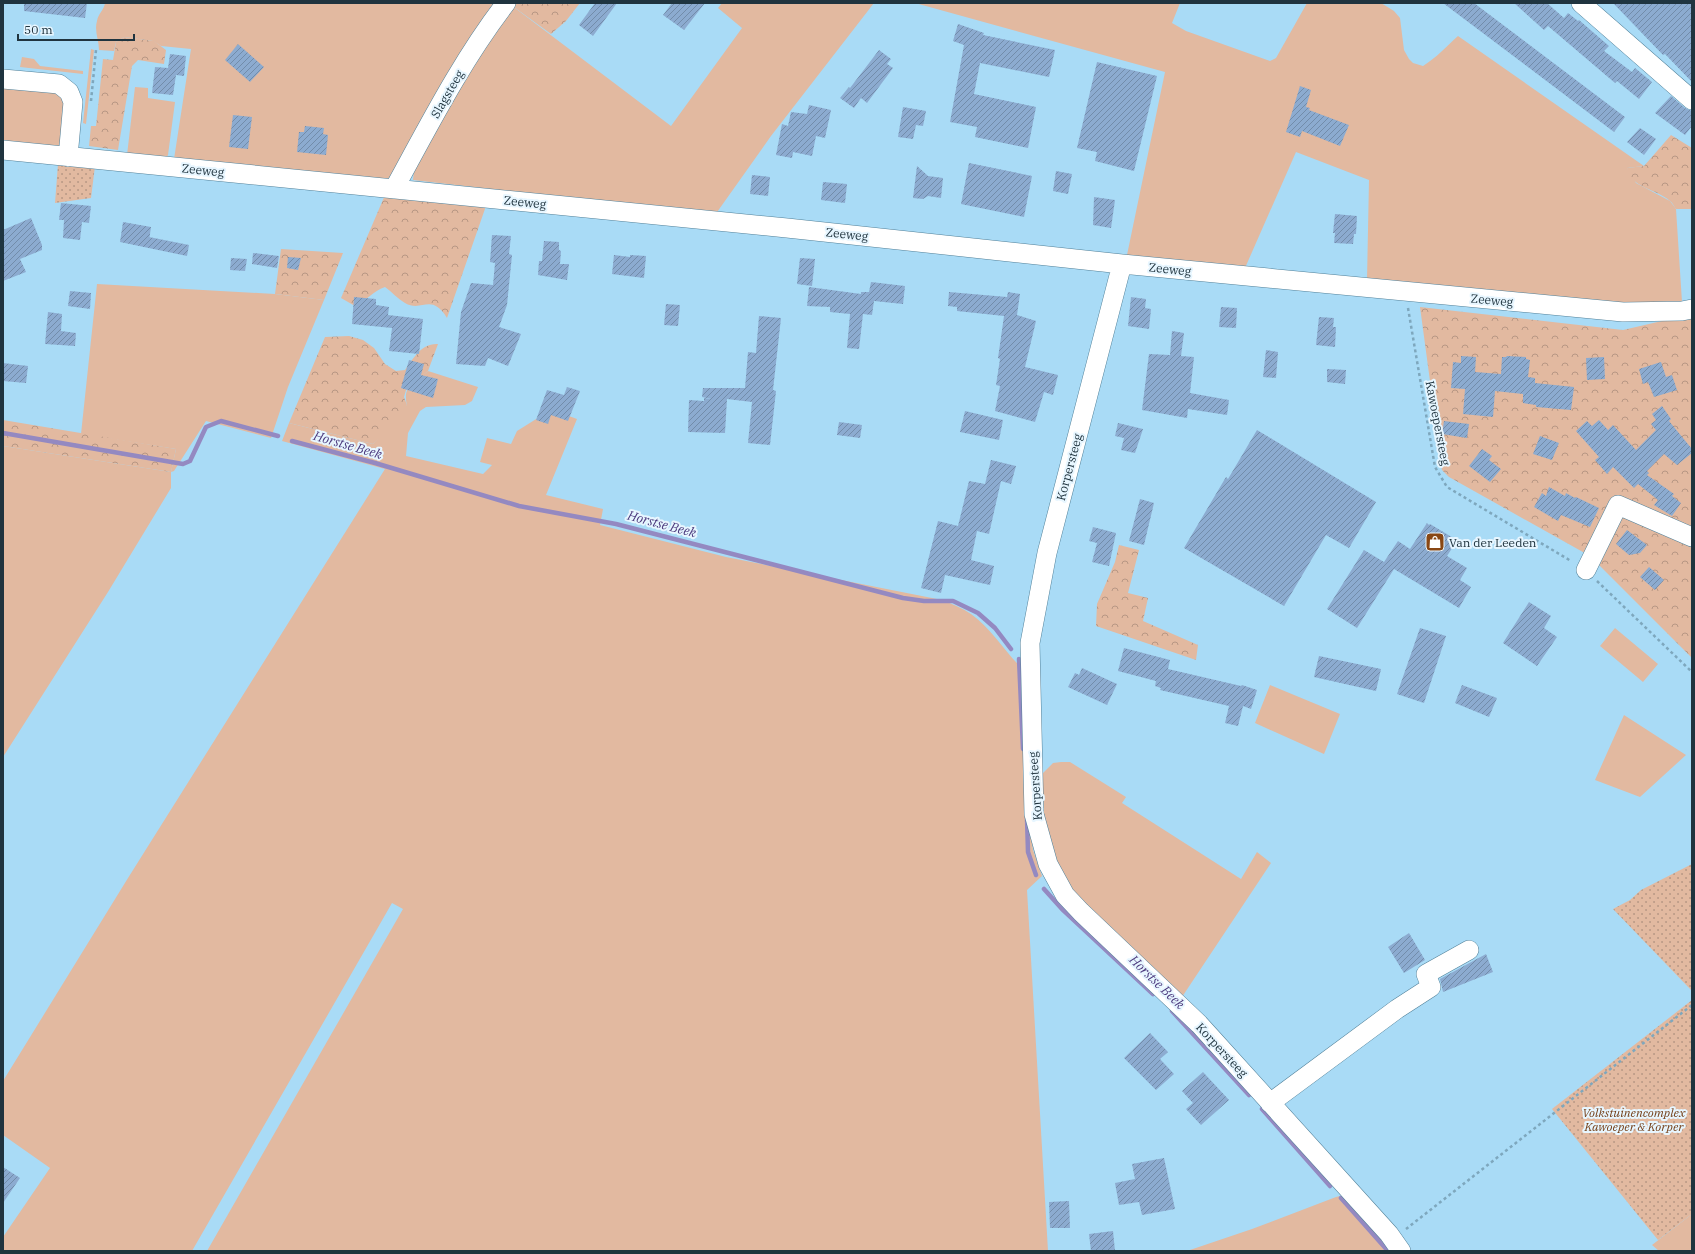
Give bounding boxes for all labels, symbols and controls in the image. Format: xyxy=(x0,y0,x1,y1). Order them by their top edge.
scale bar xyxy=(18,16,134,42)
text: 50 m xyxy=(24,22,53,37)
street label: Slagsteeg xyxy=(427,67,467,121)
street label: Zeeweg xyxy=(181,160,225,180)
street label: Zeeweg xyxy=(503,192,547,212)
street label: Zeeweg xyxy=(825,224,869,244)
street label: Zeeweg xyxy=(1148,259,1192,279)
street label: Zeeweg xyxy=(1470,291,1514,309)
street label: Kawoepersteeg xyxy=(1422,379,1454,467)
water label: Horstse Beek xyxy=(311,427,384,463)
street label: Korpersteeg xyxy=(1053,431,1085,502)
water label: Horstse Beek xyxy=(625,506,698,541)
shop icon: Van der Leeden xyxy=(1424,531,1446,553)
place label: Van der Leeden xyxy=(1449,535,1537,550)
street label: Korpersteeg xyxy=(1025,751,1045,821)
water label: Horstse Beek xyxy=(1125,951,1188,1013)
street label: Korpersteeg xyxy=(1193,1020,1251,1081)
park label: Volkstuinencomplex Kawoeper & Korper xyxy=(1582,1105,1686,1134)

